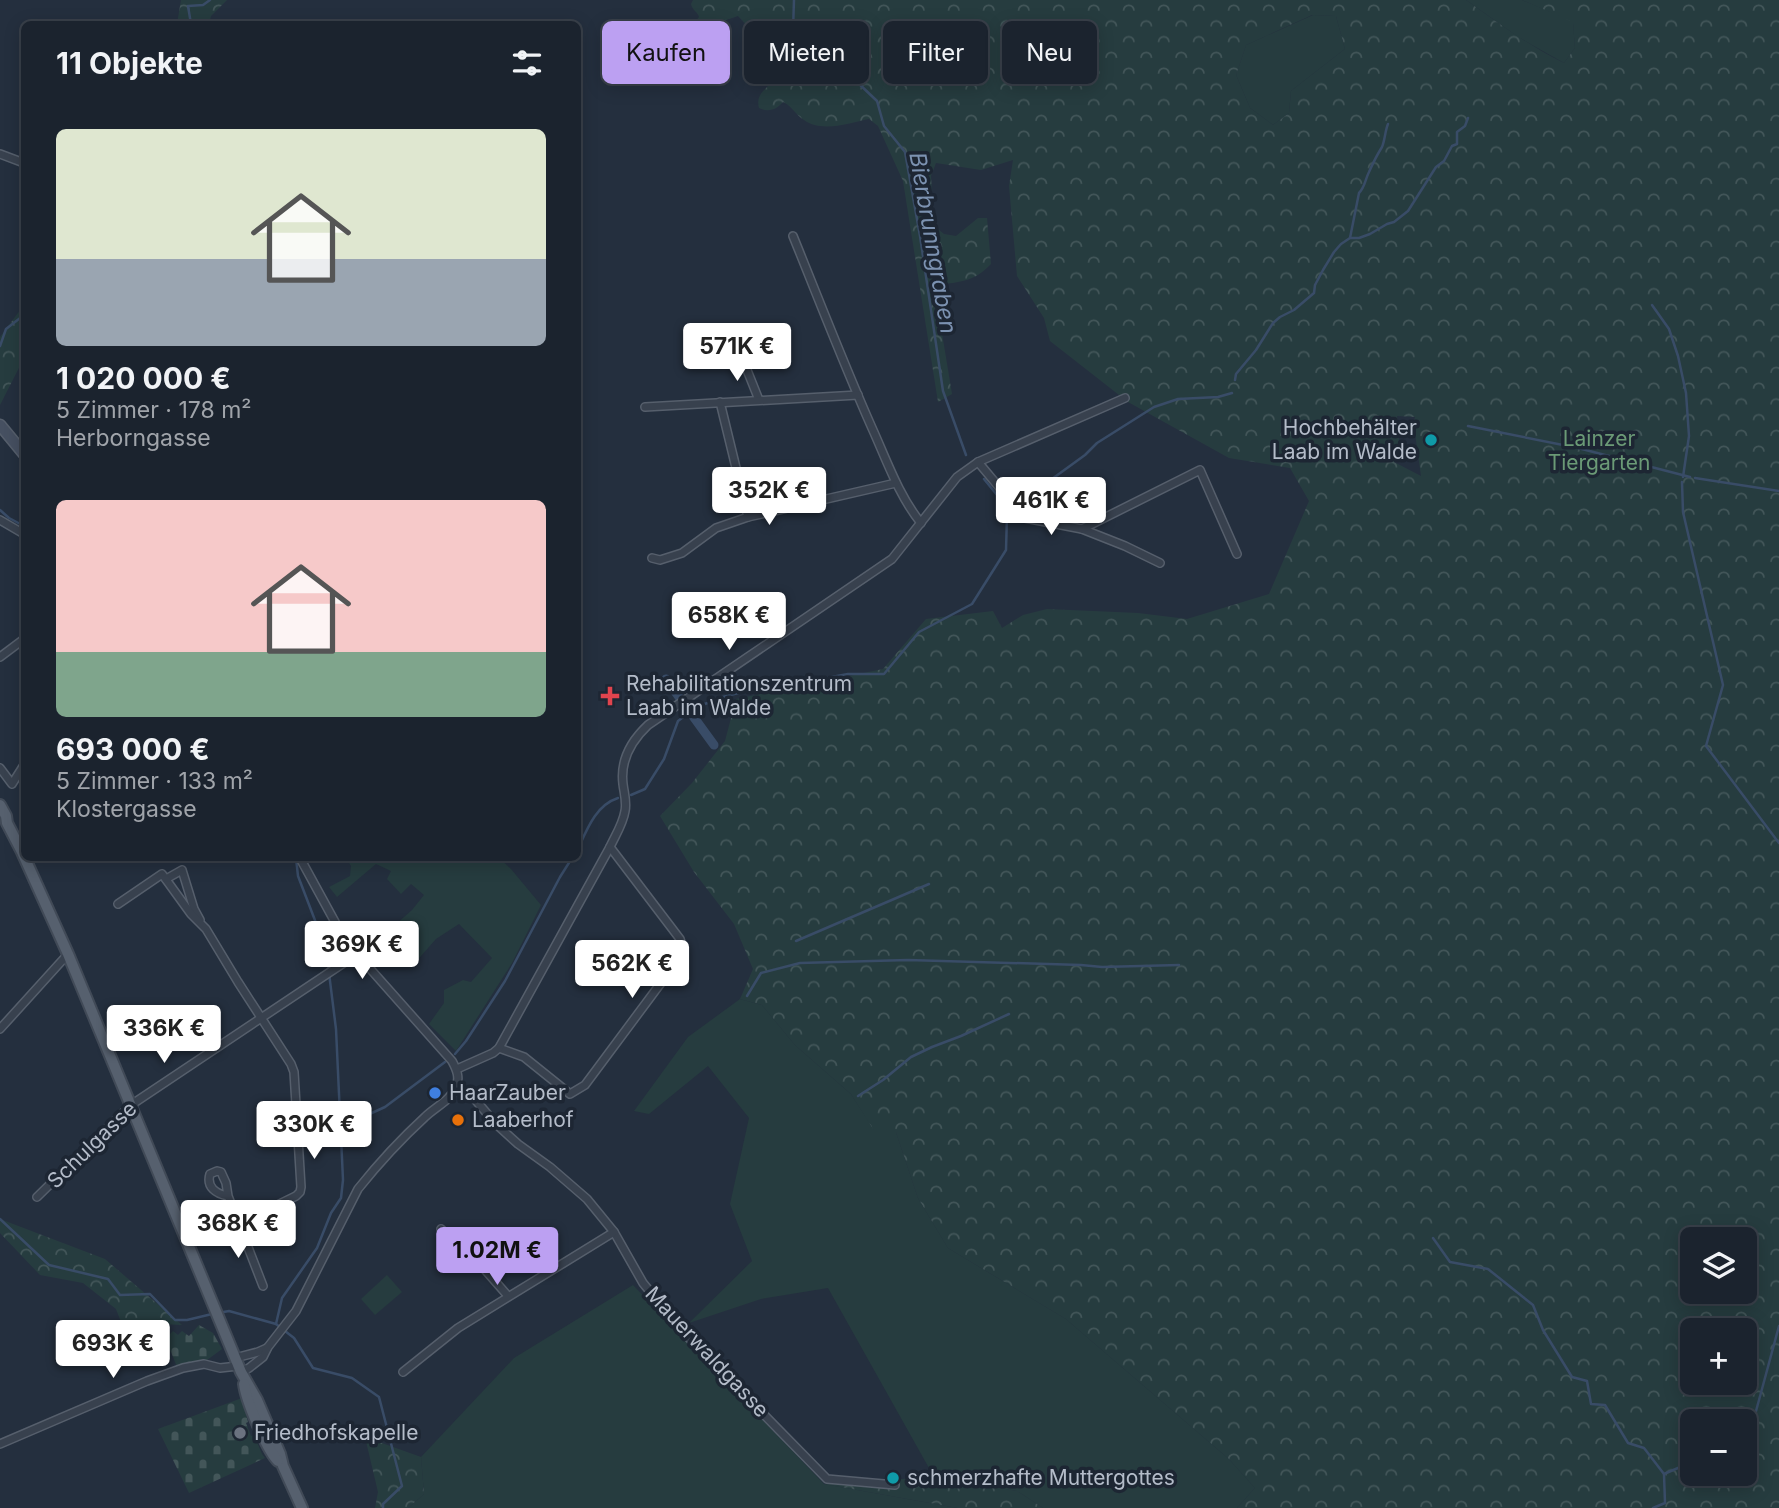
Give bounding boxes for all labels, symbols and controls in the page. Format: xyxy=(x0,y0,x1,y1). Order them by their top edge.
chip: Kaufen xyxy=(602,21,730,84)
chip: Mieten xyxy=(744,21,869,84)
chip: Filter xyxy=(883,21,988,84)
chip: Neu xyxy=(1002,21,1097,84)
icon: filters xyxy=(508,44,546,82)
text: 11 Objekte xyxy=(56,45,203,81)
water label: Bierbrunngraben xyxy=(903,150,963,336)
icon: home xyxy=(238,175,364,301)
pin: 571K € xyxy=(680,324,794,383)
text: 571K € xyxy=(699,332,775,360)
text: 1 020 000 € xyxy=(56,360,231,396)
text: 5 Zimmer · 178 m² xyxy=(56,396,251,424)
place label: Hochbehälter Laab im Walde xyxy=(1272,415,1417,464)
text: Herborngasse xyxy=(56,424,211,452)
park label: Lainzer Tiergarten xyxy=(1548,426,1650,475)
marker: Hochbehälter Laab im Walde xyxy=(1423,432,1439,448)
pin: 352K € xyxy=(712,468,826,527)
text: 352K € xyxy=(728,476,810,504)
pin: 461K € xyxy=(994,477,1108,537)
text: 461K € xyxy=(1012,486,1090,514)
icon: home xyxy=(238,546,364,672)
pin: 658K € xyxy=(672,592,786,652)
text: 658K € xyxy=(688,601,770,629)
place label: Rehabilitationszentrum Laab im Walde xyxy=(626,671,852,720)
marker: Rehabilitationszentrum Laab im Walde xyxy=(600,686,620,706)
text: 693 000 € xyxy=(56,731,210,767)
text: 5 Zimmer · 133 m² xyxy=(56,767,253,795)
text: Klostergasse xyxy=(56,795,197,823)
pin: 369K € xyxy=(305,922,419,981)
text: 369K € xyxy=(321,930,403,958)
pin: 562K € xyxy=(575,940,689,1000)
text: 562K € xyxy=(591,949,673,977)
pin: 336K € xyxy=(107,1006,221,1065)
text: 336K € xyxy=(123,1014,205,1042)
place label: HaarZauber xyxy=(449,1080,566,1105)
marker: HaarZauber xyxy=(427,1085,443,1101)
street label: Schulgasse xyxy=(42,1096,142,1193)
pin: 330K € xyxy=(257,1102,371,1161)
place label: Laaberhof xyxy=(472,1107,574,1132)
text: 330K € xyxy=(273,1110,355,1138)
marker: Laaberhof xyxy=(450,1112,466,1128)
pin: 368K € xyxy=(181,1200,295,1260)
text: 368K € xyxy=(197,1209,279,1237)
map controls xyxy=(1680,1227,1757,1486)
button: layers xyxy=(1680,1227,1757,1304)
pin: 1.02M € xyxy=(432,1228,562,1287)
text: 1.02M € xyxy=(452,1236,542,1264)
street label: Mauerwaldgasse xyxy=(640,1281,774,1422)
button: + xyxy=(1680,1318,1757,1395)
pin: 693K € xyxy=(56,1320,170,1380)
text: 693K € xyxy=(72,1329,154,1357)
button: − xyxy=(1680,1409,1757,1486)
place label: Friedhofskapelle xyxy=(254,1420,418,1445)
marker: Friedhofskapelle xyxy=(232,1425,248,1441)
place label: schmerzhafte Muttergottes xyxy=(907,1465,1175,1490)
marker: schmerzhafte Muttergottes xyxy=(885,1470,901,1486)

